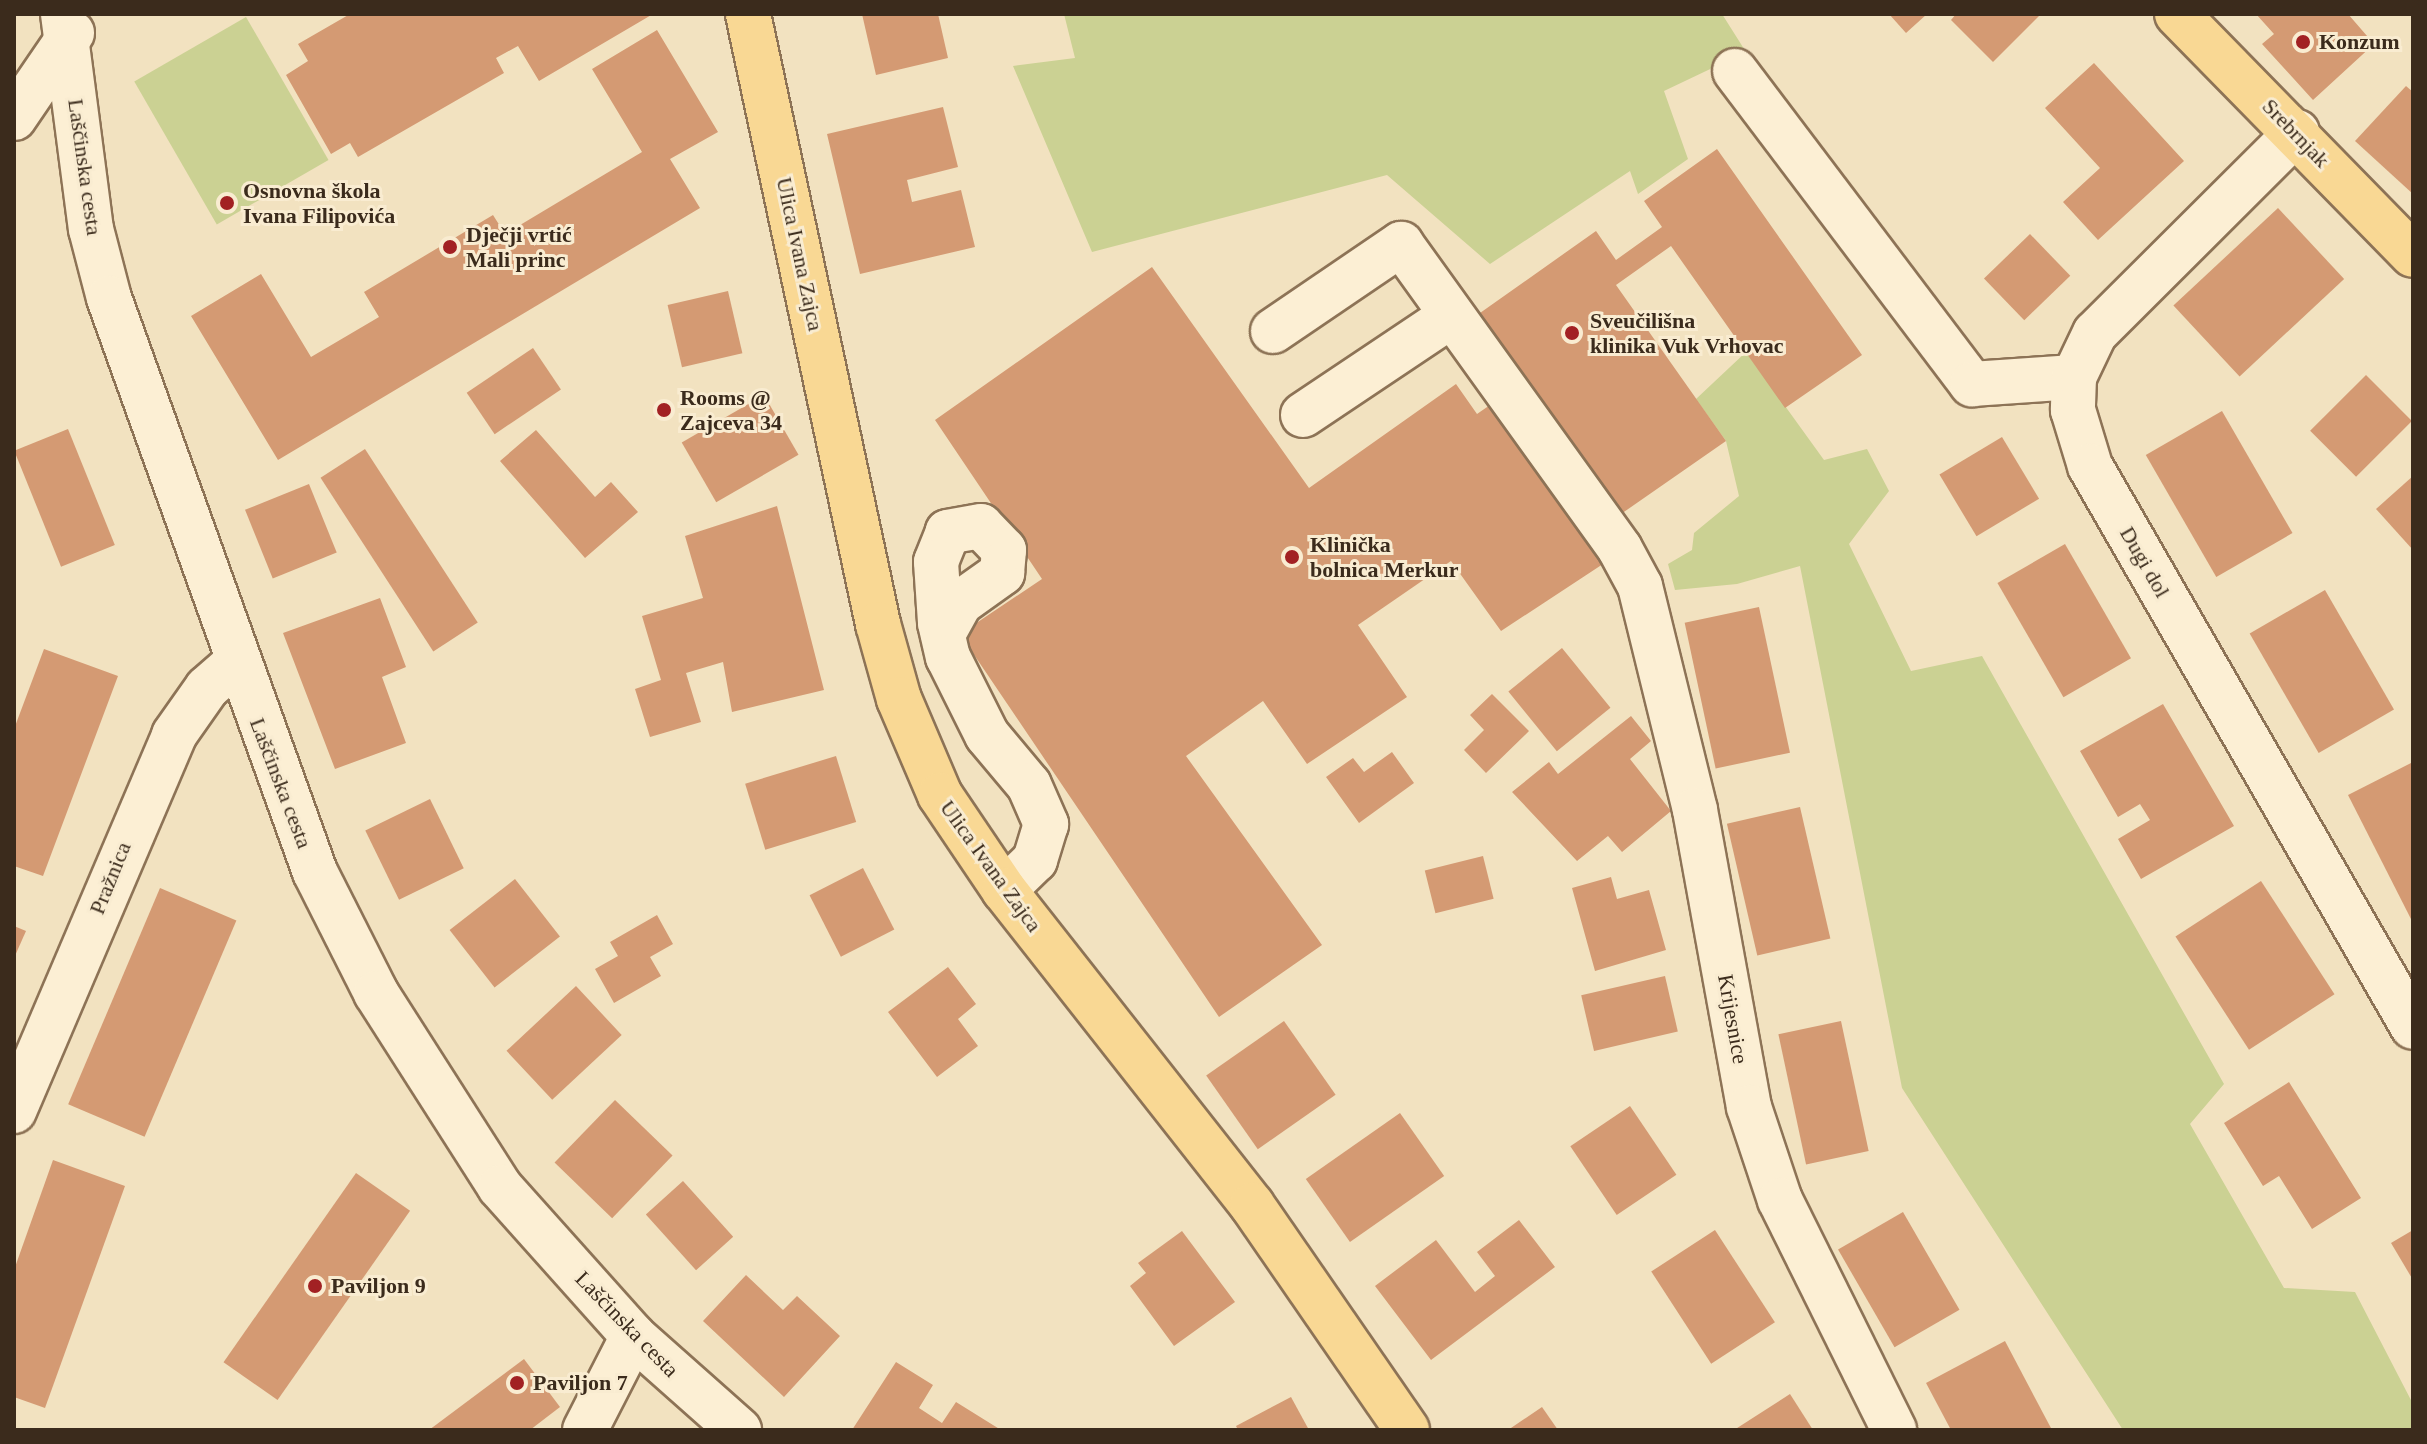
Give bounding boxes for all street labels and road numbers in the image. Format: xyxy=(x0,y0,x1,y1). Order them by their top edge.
street label: Srebrnjak xyxy=(2257,93,2335,173)
street label: Laščinska cesta xyxy=(62,97,108,237)
street label: Ulica Ivana Zajca xyxy=(771,175,829,333)
street label: Dugi dol xyxy=(2114,522,2176,602)
street label: Laščinska cesta xyxy=(244,714,318,852)
street label: Ulica Ivana Zajca xyxy=(934,795,1048,937)
street label: Pražnica xyxy=(84,838,136,918)
street label: Krijesnice xyxy=(1712,972,1754,1066)
street label: Laščinska cesta xyxy=(570,1265,684,1383)

